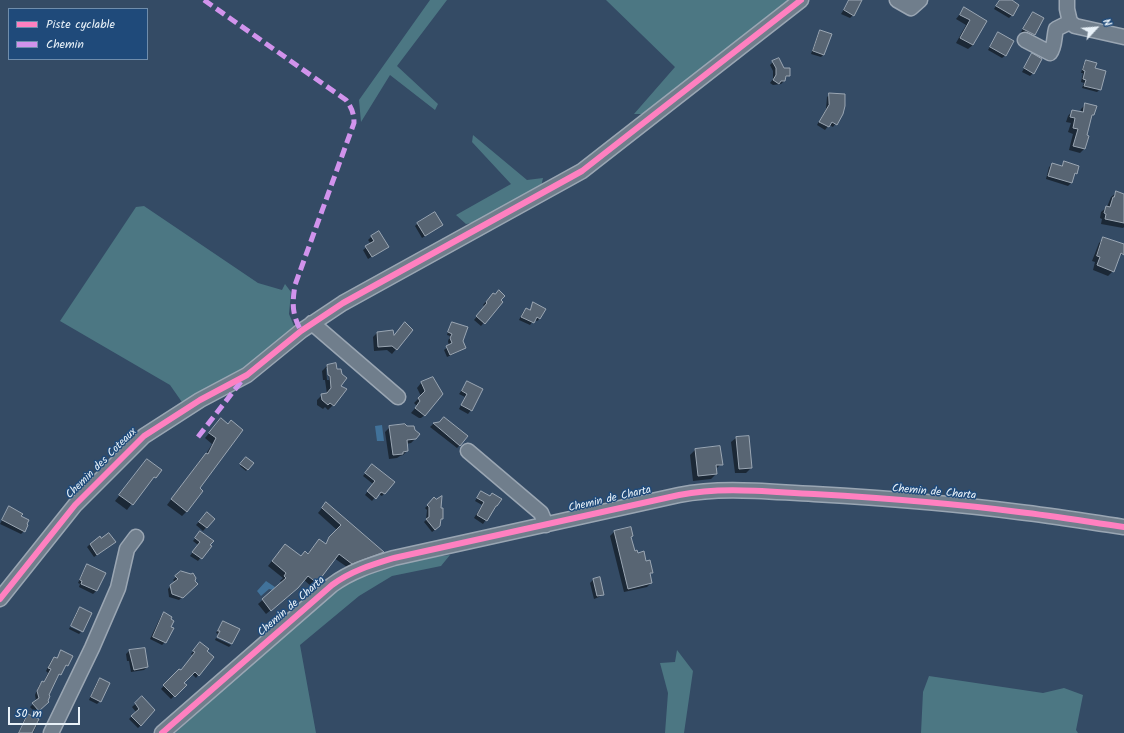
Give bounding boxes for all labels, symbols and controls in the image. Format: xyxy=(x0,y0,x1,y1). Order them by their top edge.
legend xyxy=(8,8,148,60)
north arrow xyxy=(1076,8,1116,48)
text: Piste cyclable xyxy=(46,15,115,34)
text: N xyxy=(1097,16,1116,30)
text: Chemin xyxy=(46,35,84,54)
street label: Chemin des Coteaux xyxy=(64,426,140,502)
street label: Chemin de Charta xyxy=(891,483,977,503)
street label: Chemin de Charta xyxy=(567,484,653,516)
street label: Chemin de Charta xyxy=(256,574,328,640)
scale bar xyxy=(10,699,82,725)
text: 50 m xyxy=(15,704,42,723)

